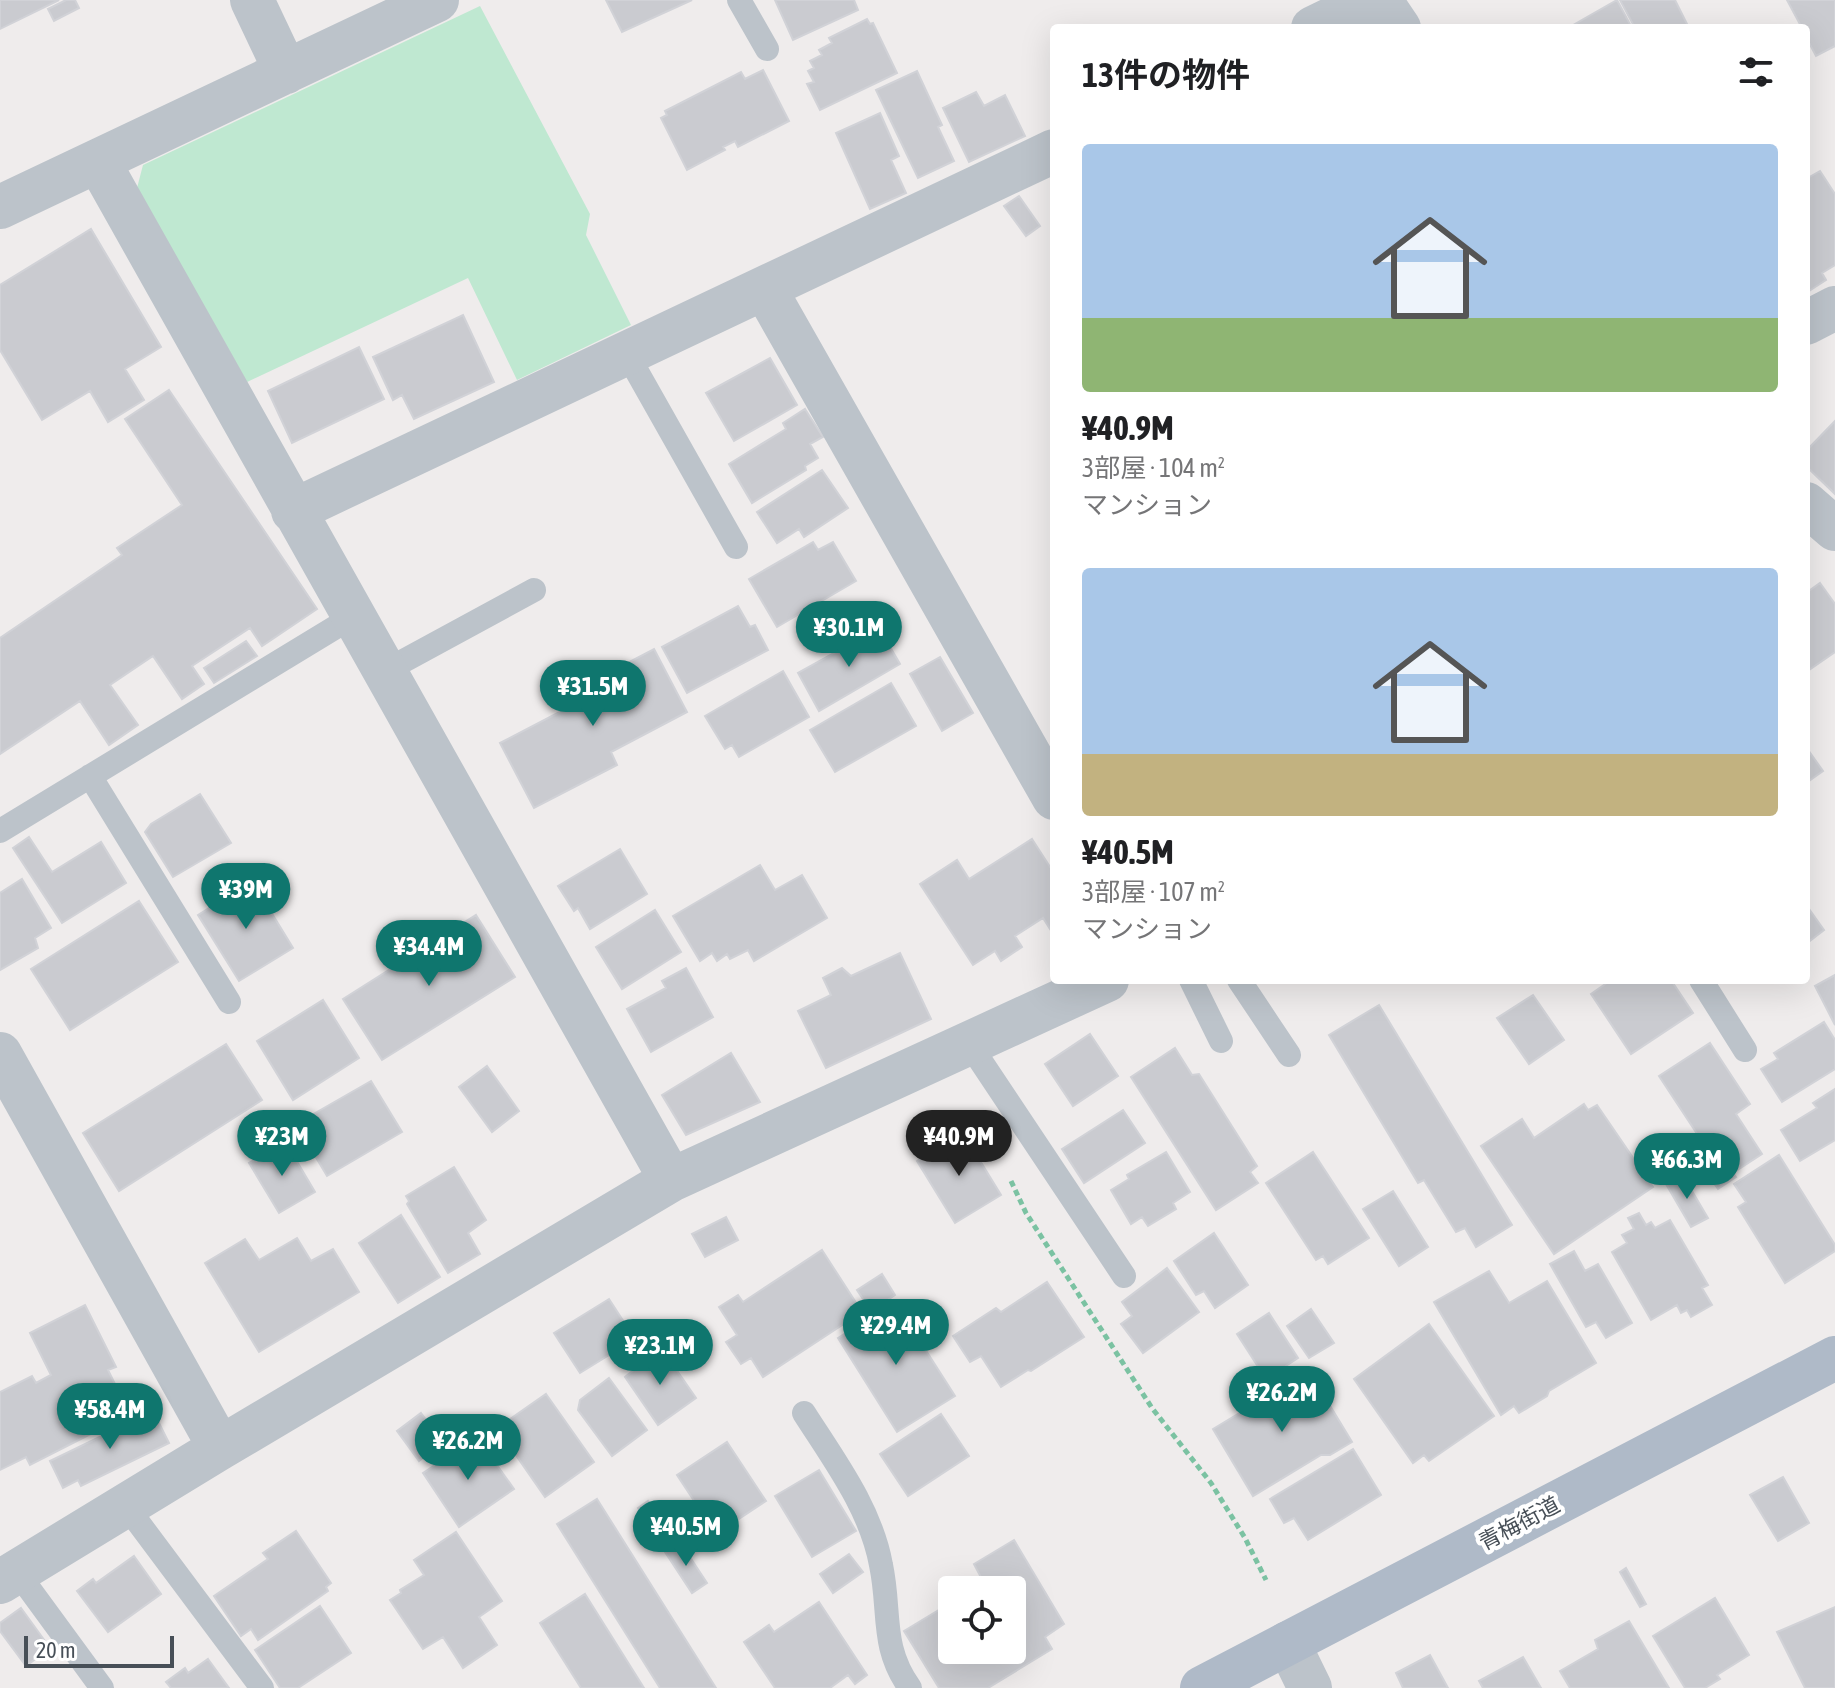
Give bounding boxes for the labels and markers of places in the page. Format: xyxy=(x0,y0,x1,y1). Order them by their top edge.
pin: ¥30.1M xyxy=(784,601,914,669)
pin: ¥31.5M xyxy=(528,660,658,728)
pin: ¥39M xyxy=(199,863,293,931)
pin: ¥34.4M xyxy=(364,920,494,988)
pin: ¥23M xyxy=(235,1110,329,1178)
pin: ¥40.9M xyxy=(894,1110,1024,1178)
pin: ¥66.3M xyxy=(1622,1133,1752,1201)
pin: ¥29.4M xyxy=(831,1299,961,1367)
pin: ¥23.1M xyxy=(595,1319,725,1387)
pin: ¥26.2M xyxy=(1217,1366,1347,1434)
pin: ¥58.4M xyxy=(45,1383,175,1451)
pin: ¥26.2M xyxy=(403,1414,533,1482)
pin: ¥40.5M xyxy=(621,1500,751,1568)

